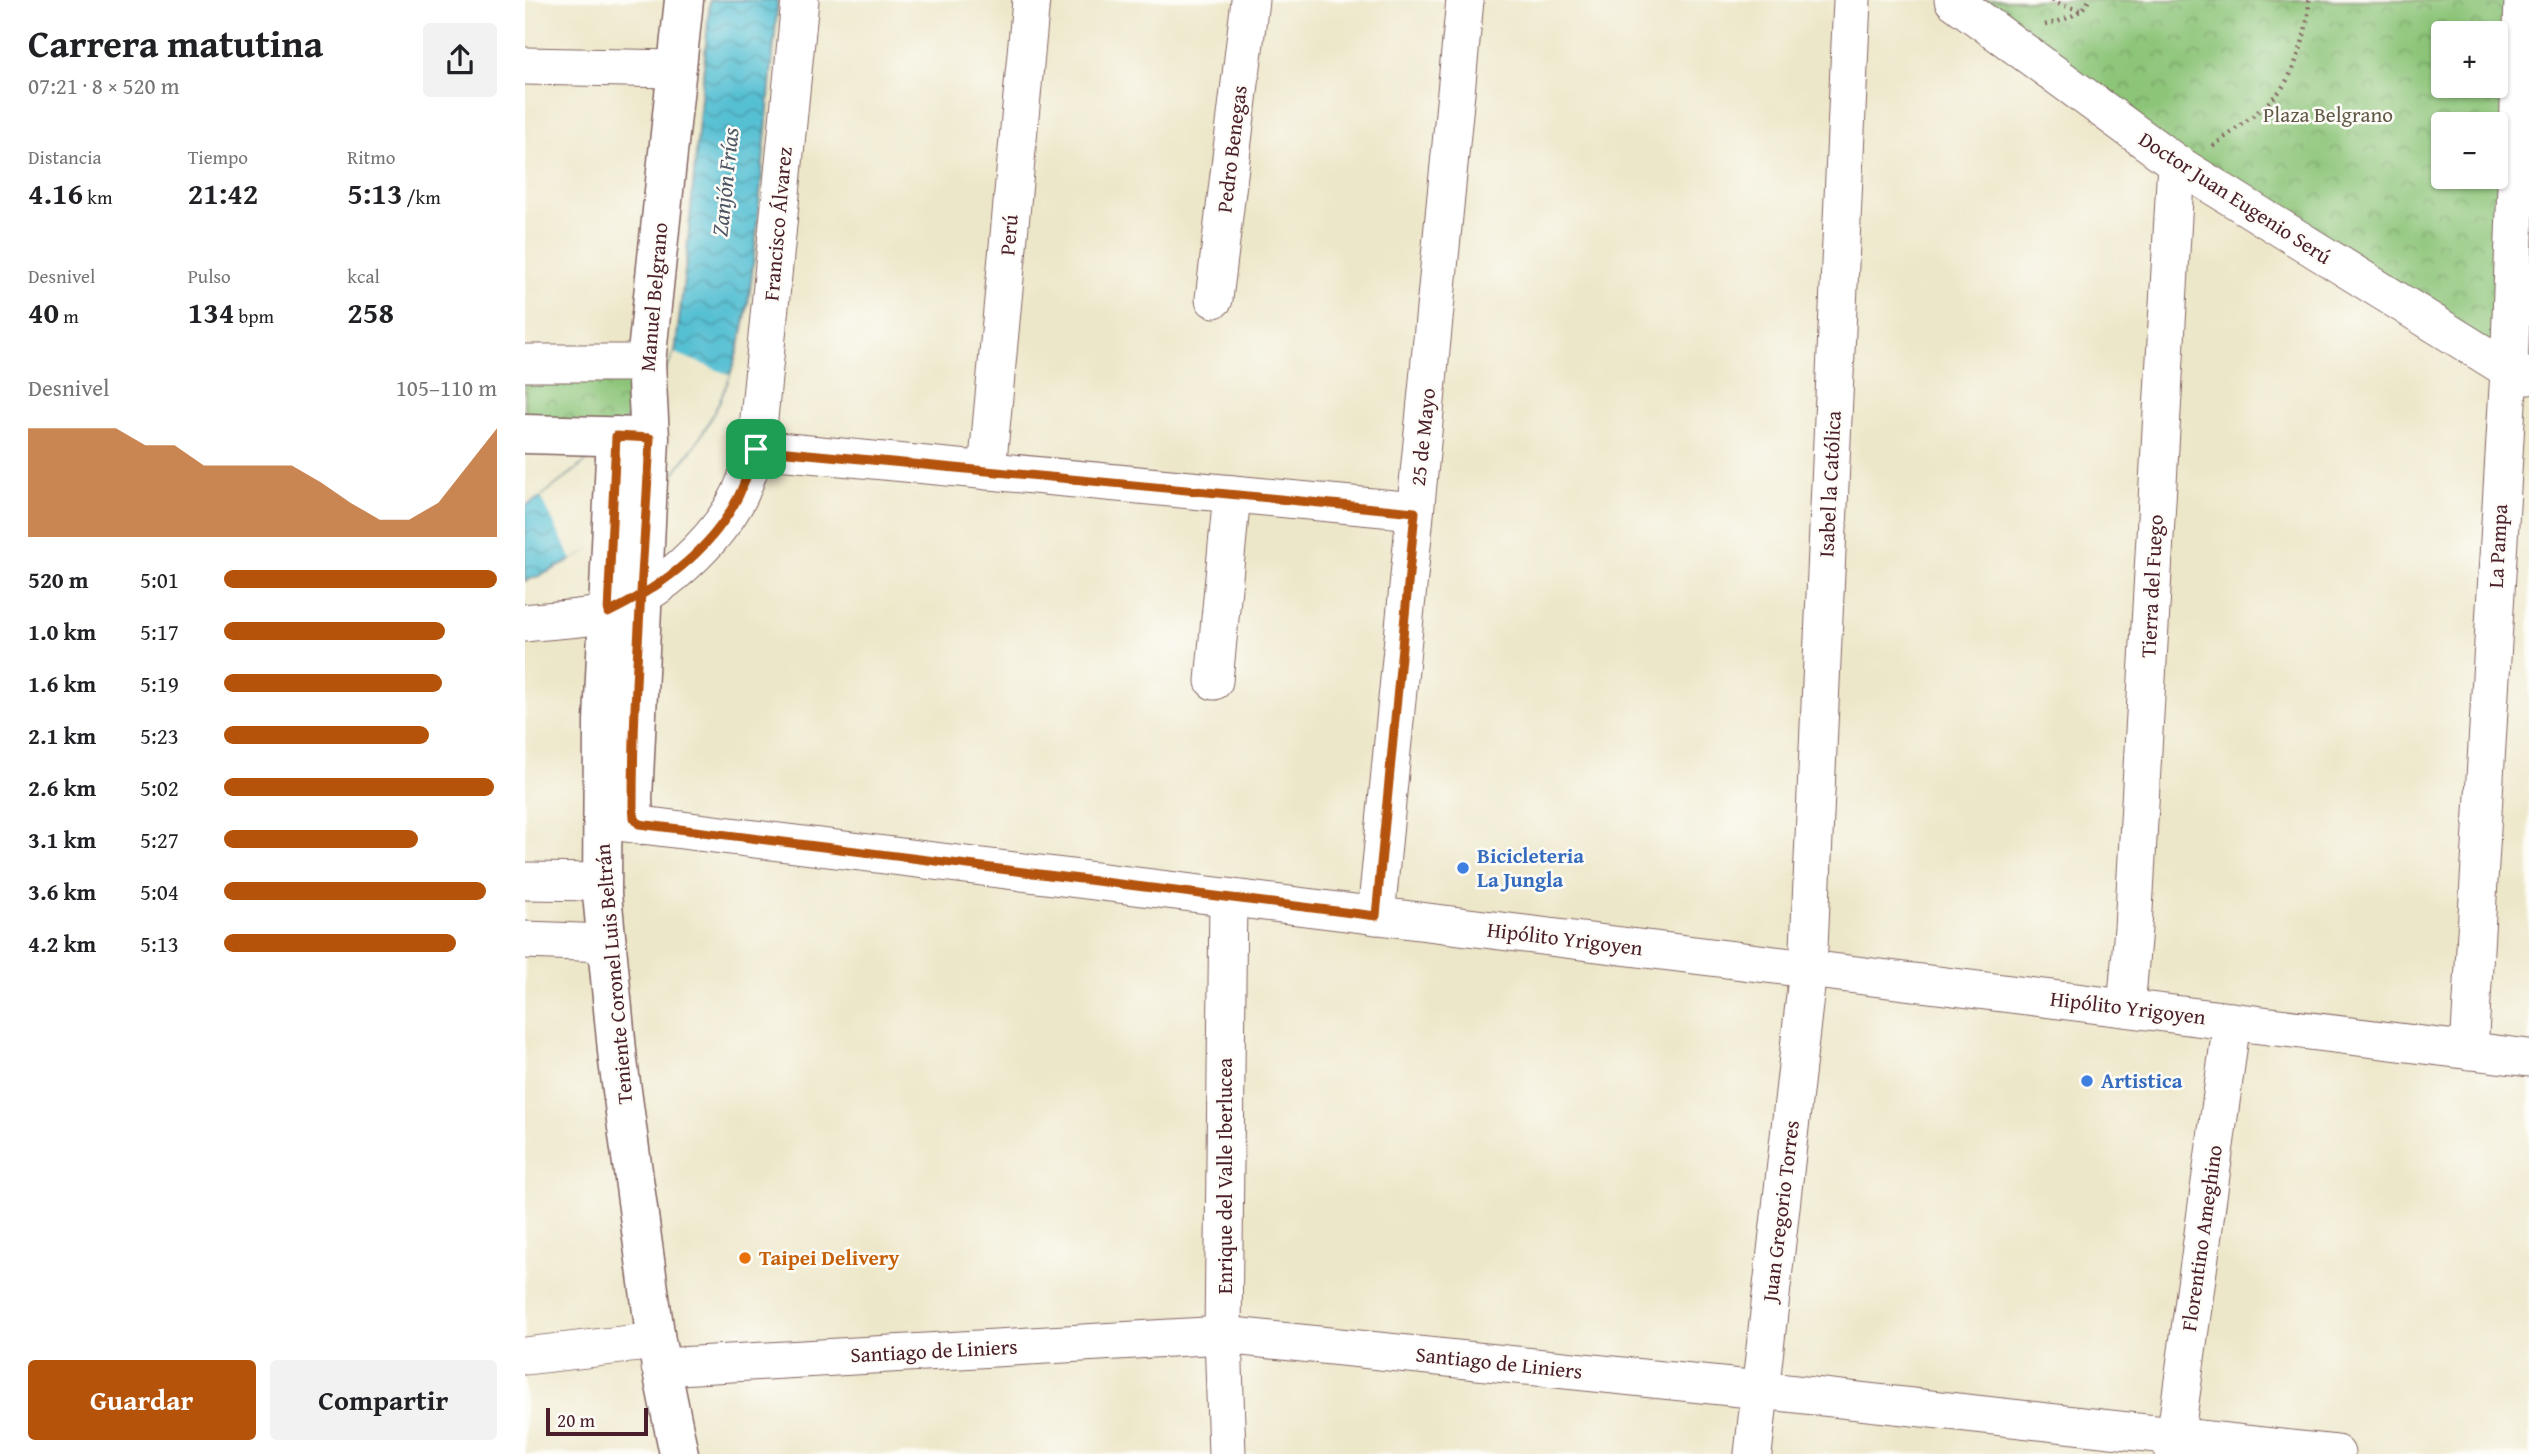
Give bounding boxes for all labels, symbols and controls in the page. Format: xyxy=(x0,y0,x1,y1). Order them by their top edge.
text: Carrera matutina xyxy=(28,15,323,71)
map controls xyxy=(2431,21,2508,189)
button: + xyxy=(2431,21,2508,98)
button: share xyxy=(423,23,497,97)
text: 07:21 · 8 × 520 m xyxy=(28,69,180,102)
street label: Pedro Benegas xyxy=(1208,83,1255,214)
park label: Plaza Belgrano xyxy=(2263,99,2393,130)
button: − xyxy=(2431,112,2508,189)
street label: Doctor Juan Eugenio Serú xyxy=(2133,124,2338,272)
water label: Zanjón Frías xyxy=(702,125,747,238)
text: Distancia xyxy=(28,143,102,171)
text: Tiempo xyxy=(188,143,248,171)
text: Ritmo xyxy=(347,143,396,171)
street label: Francisco Álvarez xyxy=(755,146,800,302)
text: 4.16 xyxy=(28,171,83,215)
text: 21:42 xyxy=(188,171,258,215)
text: 5:13 xyxy=(347,171,402,215)
text: km xyxy=(83,183,112,211)
text: /km xyxy=(402,183,441,211)
street label: Perú xyxy=(991,212,1026,257)
street label: Manuel Belgrano xyxy=(632,221,675,373)
text: Desnivel xyxy=(28,262,95,290)
text: Pulso xyxy=(188,262,231,290)
text: kcal xyxy=(347,262,380,290)
text: 40 xyxy=(28,290,59,334)
text: 134 xyxy=(188,290,234,334)
text: 258 xyxy=(347,290,394,334)
text: m xyxy=(59,302,79,330)
text: bpm xyxy=(234,302,274,330)
text: Desnivel xyxy=(28,371,109,404)
text: 105–110 m xyxy=(396,371,497,404)
street label: 25 de Mayo xyxy=(1402,386,1443,488)
street label: Isabel la Católica xyxy=(1810,410,1849,558)
pin xyxy=(726,419,786,479)
icon: arrive xyxy=(737,430,775,468)
street label: La Pampa xyxy=(2480,503,2515,589)
street label: Tierra del Fuego xyxy=(2132,514,2171,658)
text: 520 m xyxy=(28,563,89,596)
text: 5:01 xyxy=(140,563,179,596)
text: 1.0 km xyxy=(28,615,96,648)
text: 5:17 xyxy=(140,615,179,648)
text: 1.6 km xyxy=(28,667,96,700)
text: 5:19 xyxy=(140,667,179,700)
text: 2.1 km xyxy=(28,719,96,752)
text: 5:23 xyxy=(140,719,179,752)
text: 2.6 km xyxy=(28,771,96,804)
text: 5:02 xyxy=(140,771,179,804)
text: 3.1 km xyxy=(28,823,96,856)
text: 5:27 xyxy=(140,823,179,856)
place label: Bicicleteria La Jungla xyxy=(1477,840,1584,895)
street label: Teniente Coronel Luis Beltrán xyxy=(587,842,640,1106)
marker: Bicicleteria La Jungla xyxy=(1455,860,1471,876)
text: 3.6 km xyxy=(28,875,96,908)
text: 5:04 xyxy=(140,875,179,908)
street label: Hipólito Yrigoyen xyxy=(1486,914,1645,963)
text: 4.2 km xyxy=(28,927,96,960)
text: 5:13 xyxy=(140,927,179,960)
street label: Hipólito Yrigoyen xyxy=(2049,983,2208,1032)
street label: Enrique del Valle Iberlucea xyxy=(1209,1058,1240,1294)
place label: Artistica xyxy=(2101,1065,2183,1096)
marker: Artistica xyxy=(2079,1073,2095,1089)
street label: Juan Gregorio Torres xyxy=(1754,1118,1807,1307)
street label: Florentino Ameghino xyxy=(2173,1143,2230,1333)
place label: Taipei Delivery xyxy=(759,1242,899,1273)
marker: Taipei Delivery xyxy=(737,1250,753,1266)
street label: Santiago de Liniers xyxy=(850,1331,1018,1370)
street label: Santiago de Liniers xyxy=(1414,1338,1584,1387)
button: Guardar xyxy=(28,1360,256,1440)
button: Compartir xyxy=(270,1360,497,1440)
scale bar xyxy=(546,1405,647,1437)
text: 20 m xyxy=(557,1406,595,1434)

